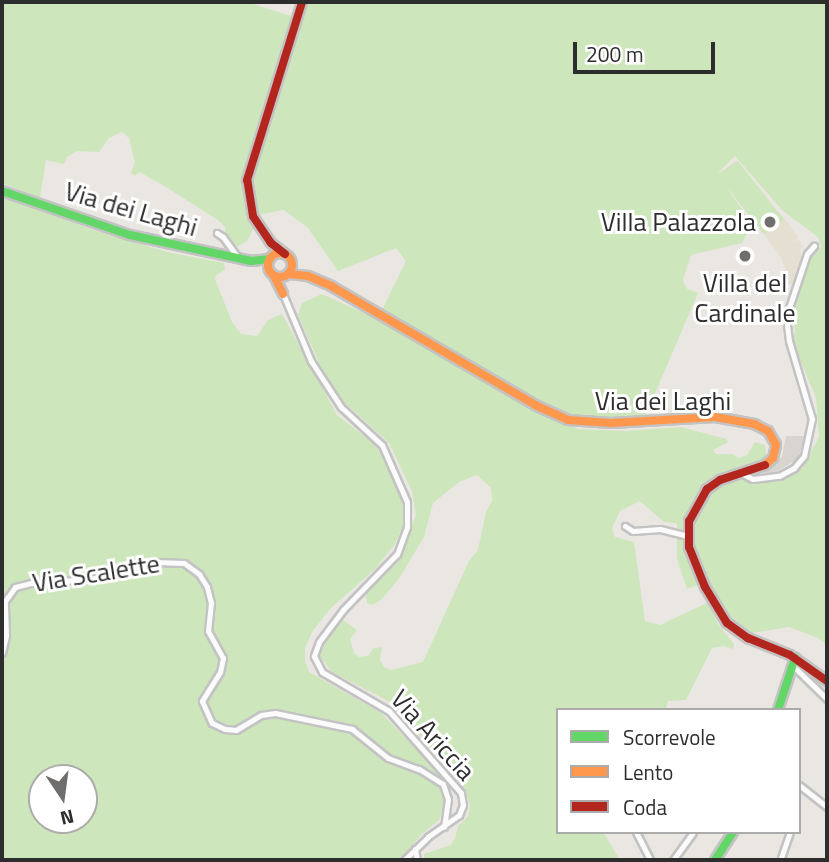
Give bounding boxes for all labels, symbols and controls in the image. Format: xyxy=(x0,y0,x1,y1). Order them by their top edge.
scale bar xyxy=(577,28,719,72)
text: 200 m xyxy=(586,38,643,70)
street label: Via dei Laghi xyxy=(61,175,201,243)
place label: Villa Palazzola xyxy=(601,206,756,238)
marker: Villa Palazzola xyxy=(762,214,778,230)
marker: Villa del Cardinale xyxy=(737,248,753,264)
place label: Villa del Cardinale xyxy=(694,267,796,328)
street label: Via dei Laghi xyxy=(595,385,731,417)
street label: Via Scalette xyxy=(30,548,162,598)
street label: Via Ariccia xyxy=(384,683,482,787)
legend xyxy=(556,708,801,834)
text: Scorrevole xyxy=(623,721,716,753)
text: Lento xyxy=(623,756,673,788)
north arrow xyxy=(28,764,98,834)
text: Coda xyxy=(623,791,667,823)
text: N xyxy=(58,802,77,834)

